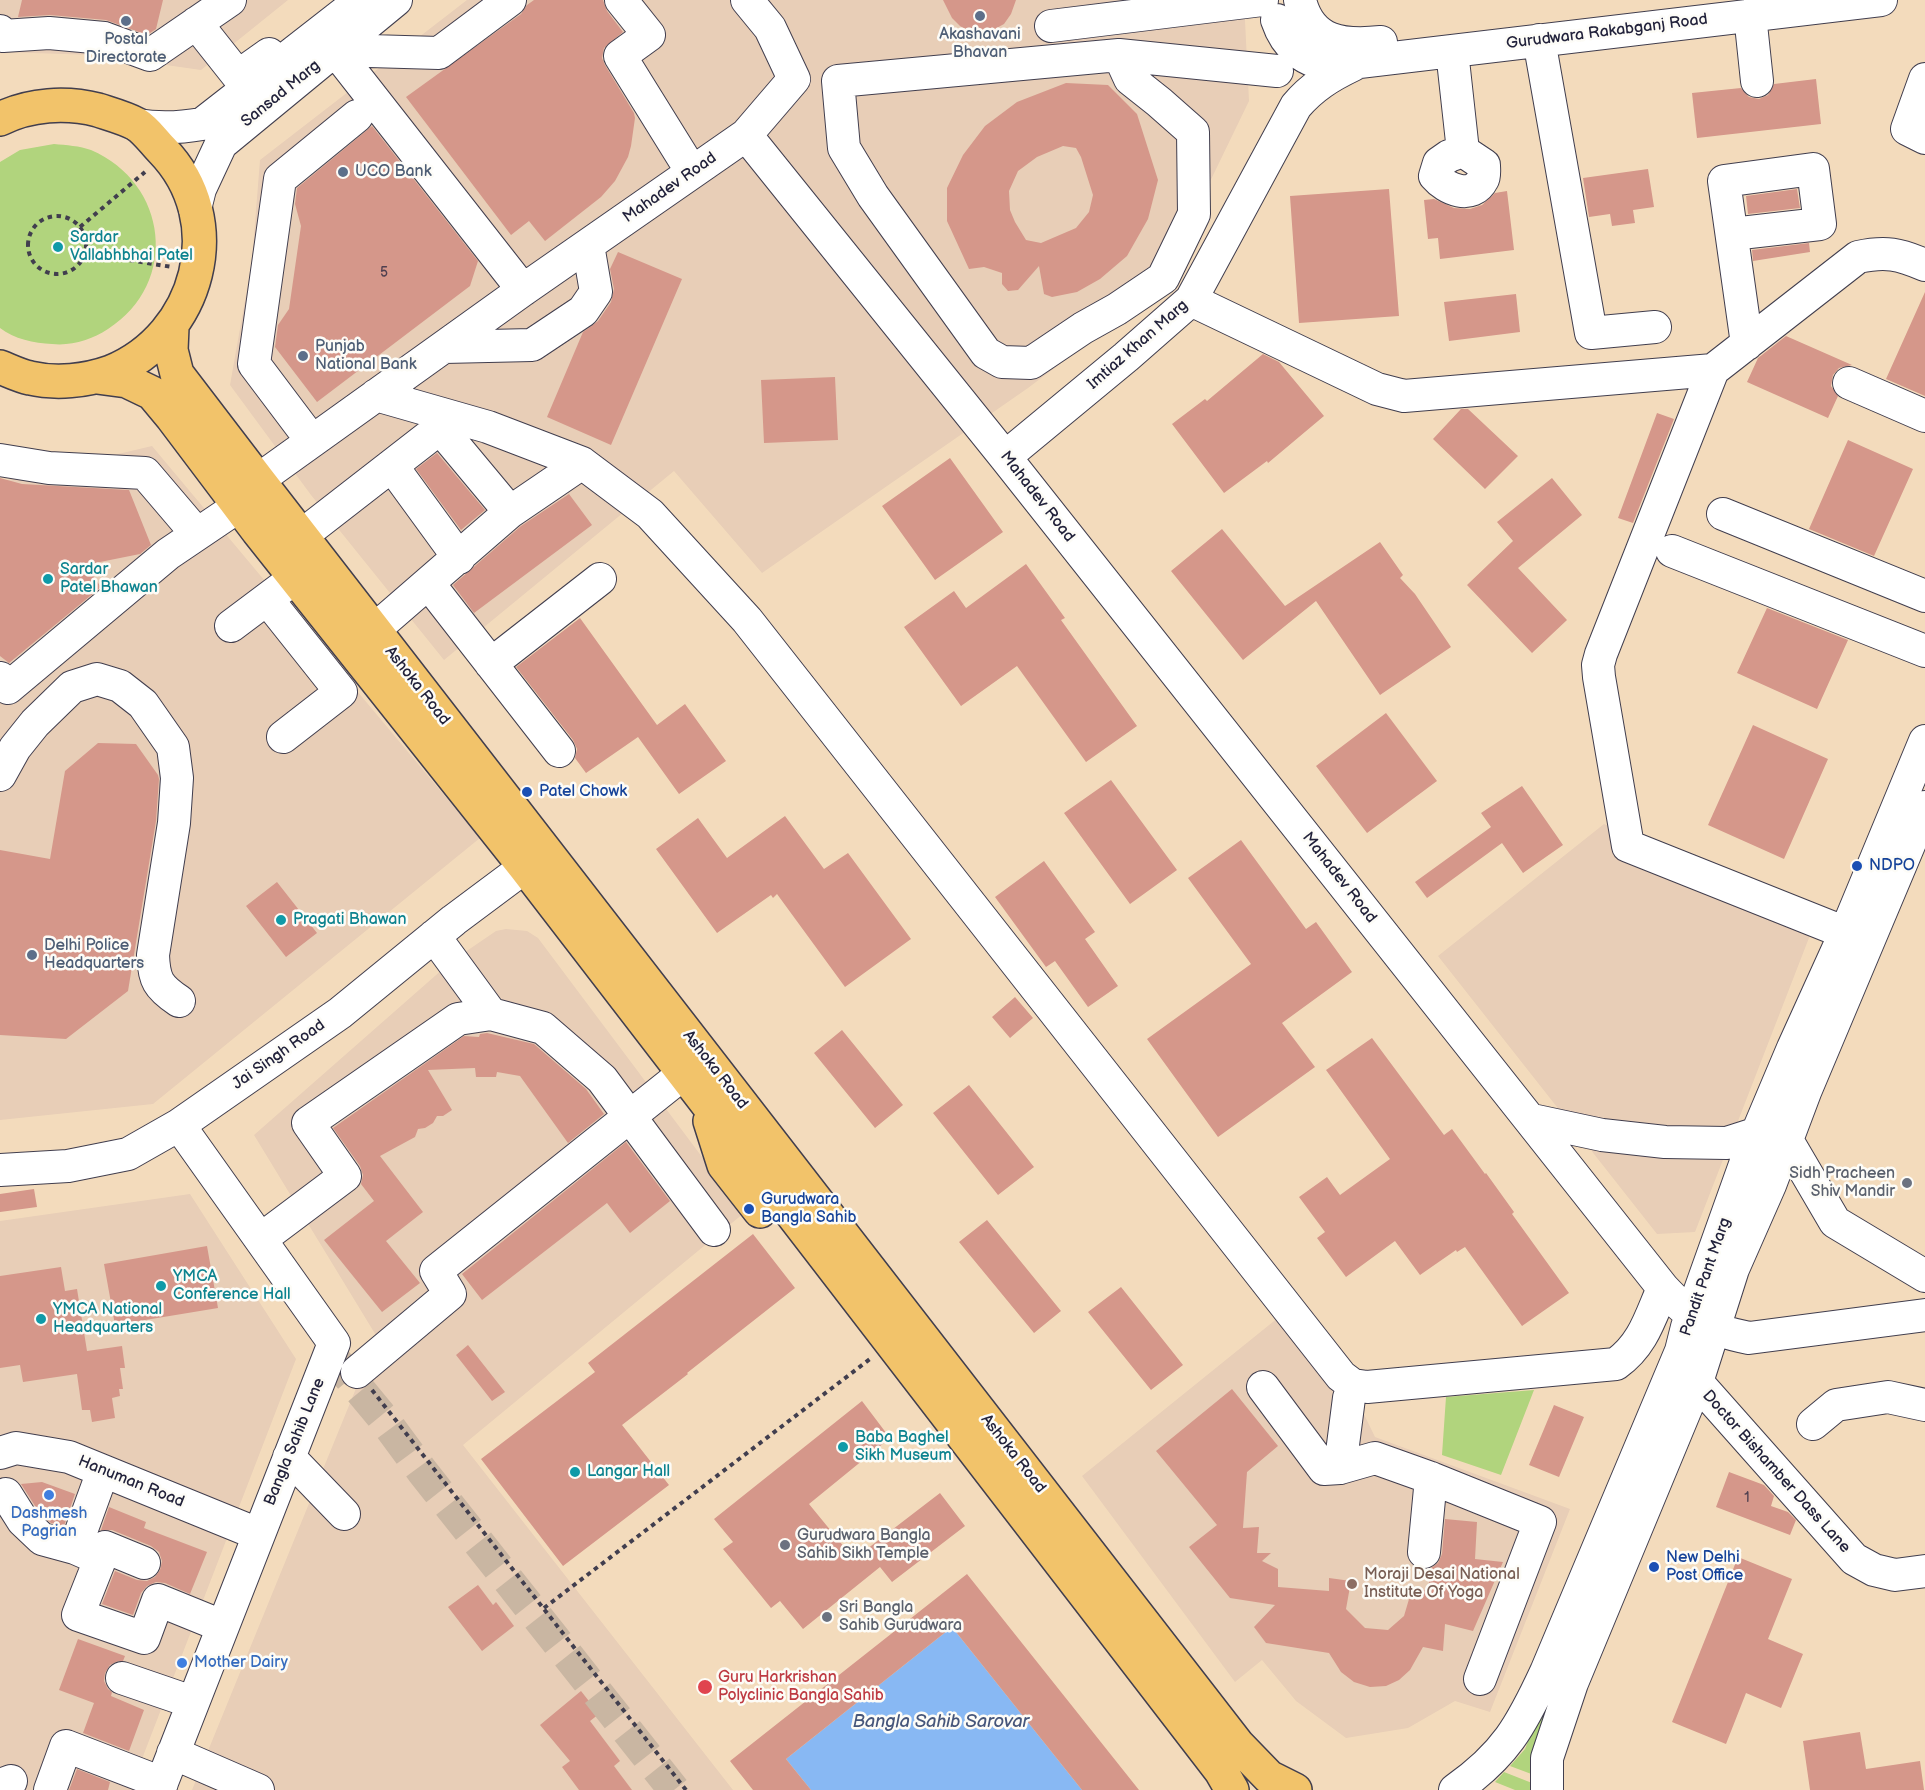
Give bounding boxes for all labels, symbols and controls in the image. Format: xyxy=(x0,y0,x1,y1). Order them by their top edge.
marker: Akashavani Bhavan xyxy=(973,9,987,23)
street label: Gurudwara Rakabganj Road xyxy=(1505,10,1709,54)
marker: Postal Directorate xyxy=(119,14,133,28)
place label: Akashavani Bhavan xyxy=(939,25,1021,63)
place label: Postal Directorate xyxy=(86,30,166,68)
street label: Sansad Marg xyxy=(238,56,324,132)
street label: Mahadev Road xyxy=(619,149,721,227)
place label: UCO Bank xyxy=(355,162,431,182)
marker: UCO Bank xyxy=(336,165,350,179)
place label: Sardar Vallabhbhai Patel xyxy=(70,228,193,266)
marker: Sardar Vallabhbhai Patel xyxy=(51,240,65,254)
house number: 5 xyxy=(380,265,388,281)
street label: Imtiaz Khan Marg xyxy=(1084,296,1192,394)
place label: Punjab National Bank xyxy=(315,337,417,375)
marker: Punjab National Bank xyxy=(296,349,310,363)
street label: Mahadev Road xyxy=(996,448,1078,546)
place label: Sardar Patel Bhawan xyxy=(60,560,158,598)
marker: Sardar Patel Bhawan xyxy=(41,572,55,586)
street label: Ashoka Road xyxy=(380,643,454,729)
place label: Patel Chowk xyxy=(539,782,627,802)
marker: Patel Chowk xyxy=(520,785,534,799)
street label: Mahadev Road xyxy=(1298,829,1380,927)
place label: NDPO xyxy=(1869,856,1915,876)
marker: NDPO xyxy=(1850,859,1864,873)
place label: Pragati Bhawan xyxy=(293,910,406,930)
marker: Pragati Bhawan xyxy=(274,913,288,927)
place label: Delhi Police Headquarters xyxy=(44,936,144,974)
marker: Delhi Police Headquarters xyxy=(25,948,39,962)
street label: Jai Singh Road xyxy=(229,1016,329,1094)
street label: Ashoka Road xyxy=(678,1027,752,1113)
place label: Sidh Pracheen Shiv Mandir xyxy=(1789,1164,1895,1202)
marker: Sidh Pracheen Shiv Mandir xyxy=(1900,1176,1914,1190)
place label: Gurudwara Bangla Sahib xyxy=(761,1190,856,1228)
marker: Gurudwara Bangla Sahib xyxy=(742,1202,756,1216)
street label: Pandit Pant Marg xyxy=(1677,1215,1735,1339)
place label: YMCA Conference Hall xyxy=(173,1267,291,1305)
marker: YMCA Conference Hall xyxy=(154,1279,168,1293)
place label: YMCA National Headquarters xyxy=(53,1300,162,1338)
marker: YMCA National Headquarters xyxy=(34,1312,48,1326)
street label: Bangla Sahib Lane xyxy=(261,1375,329,1509)
street label: Doctor Bishamber Dass Lane xyxy=(1698,1387,1854,1557)
street label: Ashoka Road xyxy=(976,1411,1050,1497)
place label: Baba Baghel Sikh Museum xyxy=(855,1428,952,1466)
marker: Baba Baghel Sikh Museum xyxy=(836,1440,850,1454)
street label: Hanuman Road xyxy=(75,1452,187,1512)
place label: Langar Hall xyxy=(587,1462,670,1482)
marker: Langar Hall xyxy=(568,1465,582,1479)
marker: Dashmesh Pagrian xyxy=(42,1488,56,1502)
house number: 1 xyxy=(1744,1490,1750,1506)
place label: Dashmesh Pagrian xyxy=(11,1504,87,1542)
place label: Gurudwara Bangla Sahib Sikh Temple xyxy=(797,1526,930,1564)
marker: Gurudwara Bangla Sahib Sikh Temple xyxy=(778,1538,792,1552)
place label: New Delhi Post Office xyxy=(1666,1548,1743,1586)
marker: New Delhi Post Office xyxy=(1647,1560,1661,1574)
place label: Moraji Desai National Institute Of Yoga xyxy=(1364,1565,1520,1603)
marker: Moraji Desai National Institute Of Yoga xyxy=(1345,1577,1359,1591)
place label: Sri Bangla Sahib Gurudwara xyxy=(839,1598,962,1636)
marker: Sri Bangla Sahib Gurudwara xyxy=(820,1610,834,1624)
place label: Mother Dairy xyxy=(194,1653,288,1673)
marker: Mother Dairy xyxy=(175,1656,189,1670)
place label: Guru Harkrishan Polyclinic Bangla Sahib xyxy=(718,1668,884,1706)
marker: Guru Harkrishan Polyclinic Bangla Sahib xyxy=(696,1678,714,1696)
water label: Bangla Sahib Sarovar xyxy=(853,1711,1029,1733)

